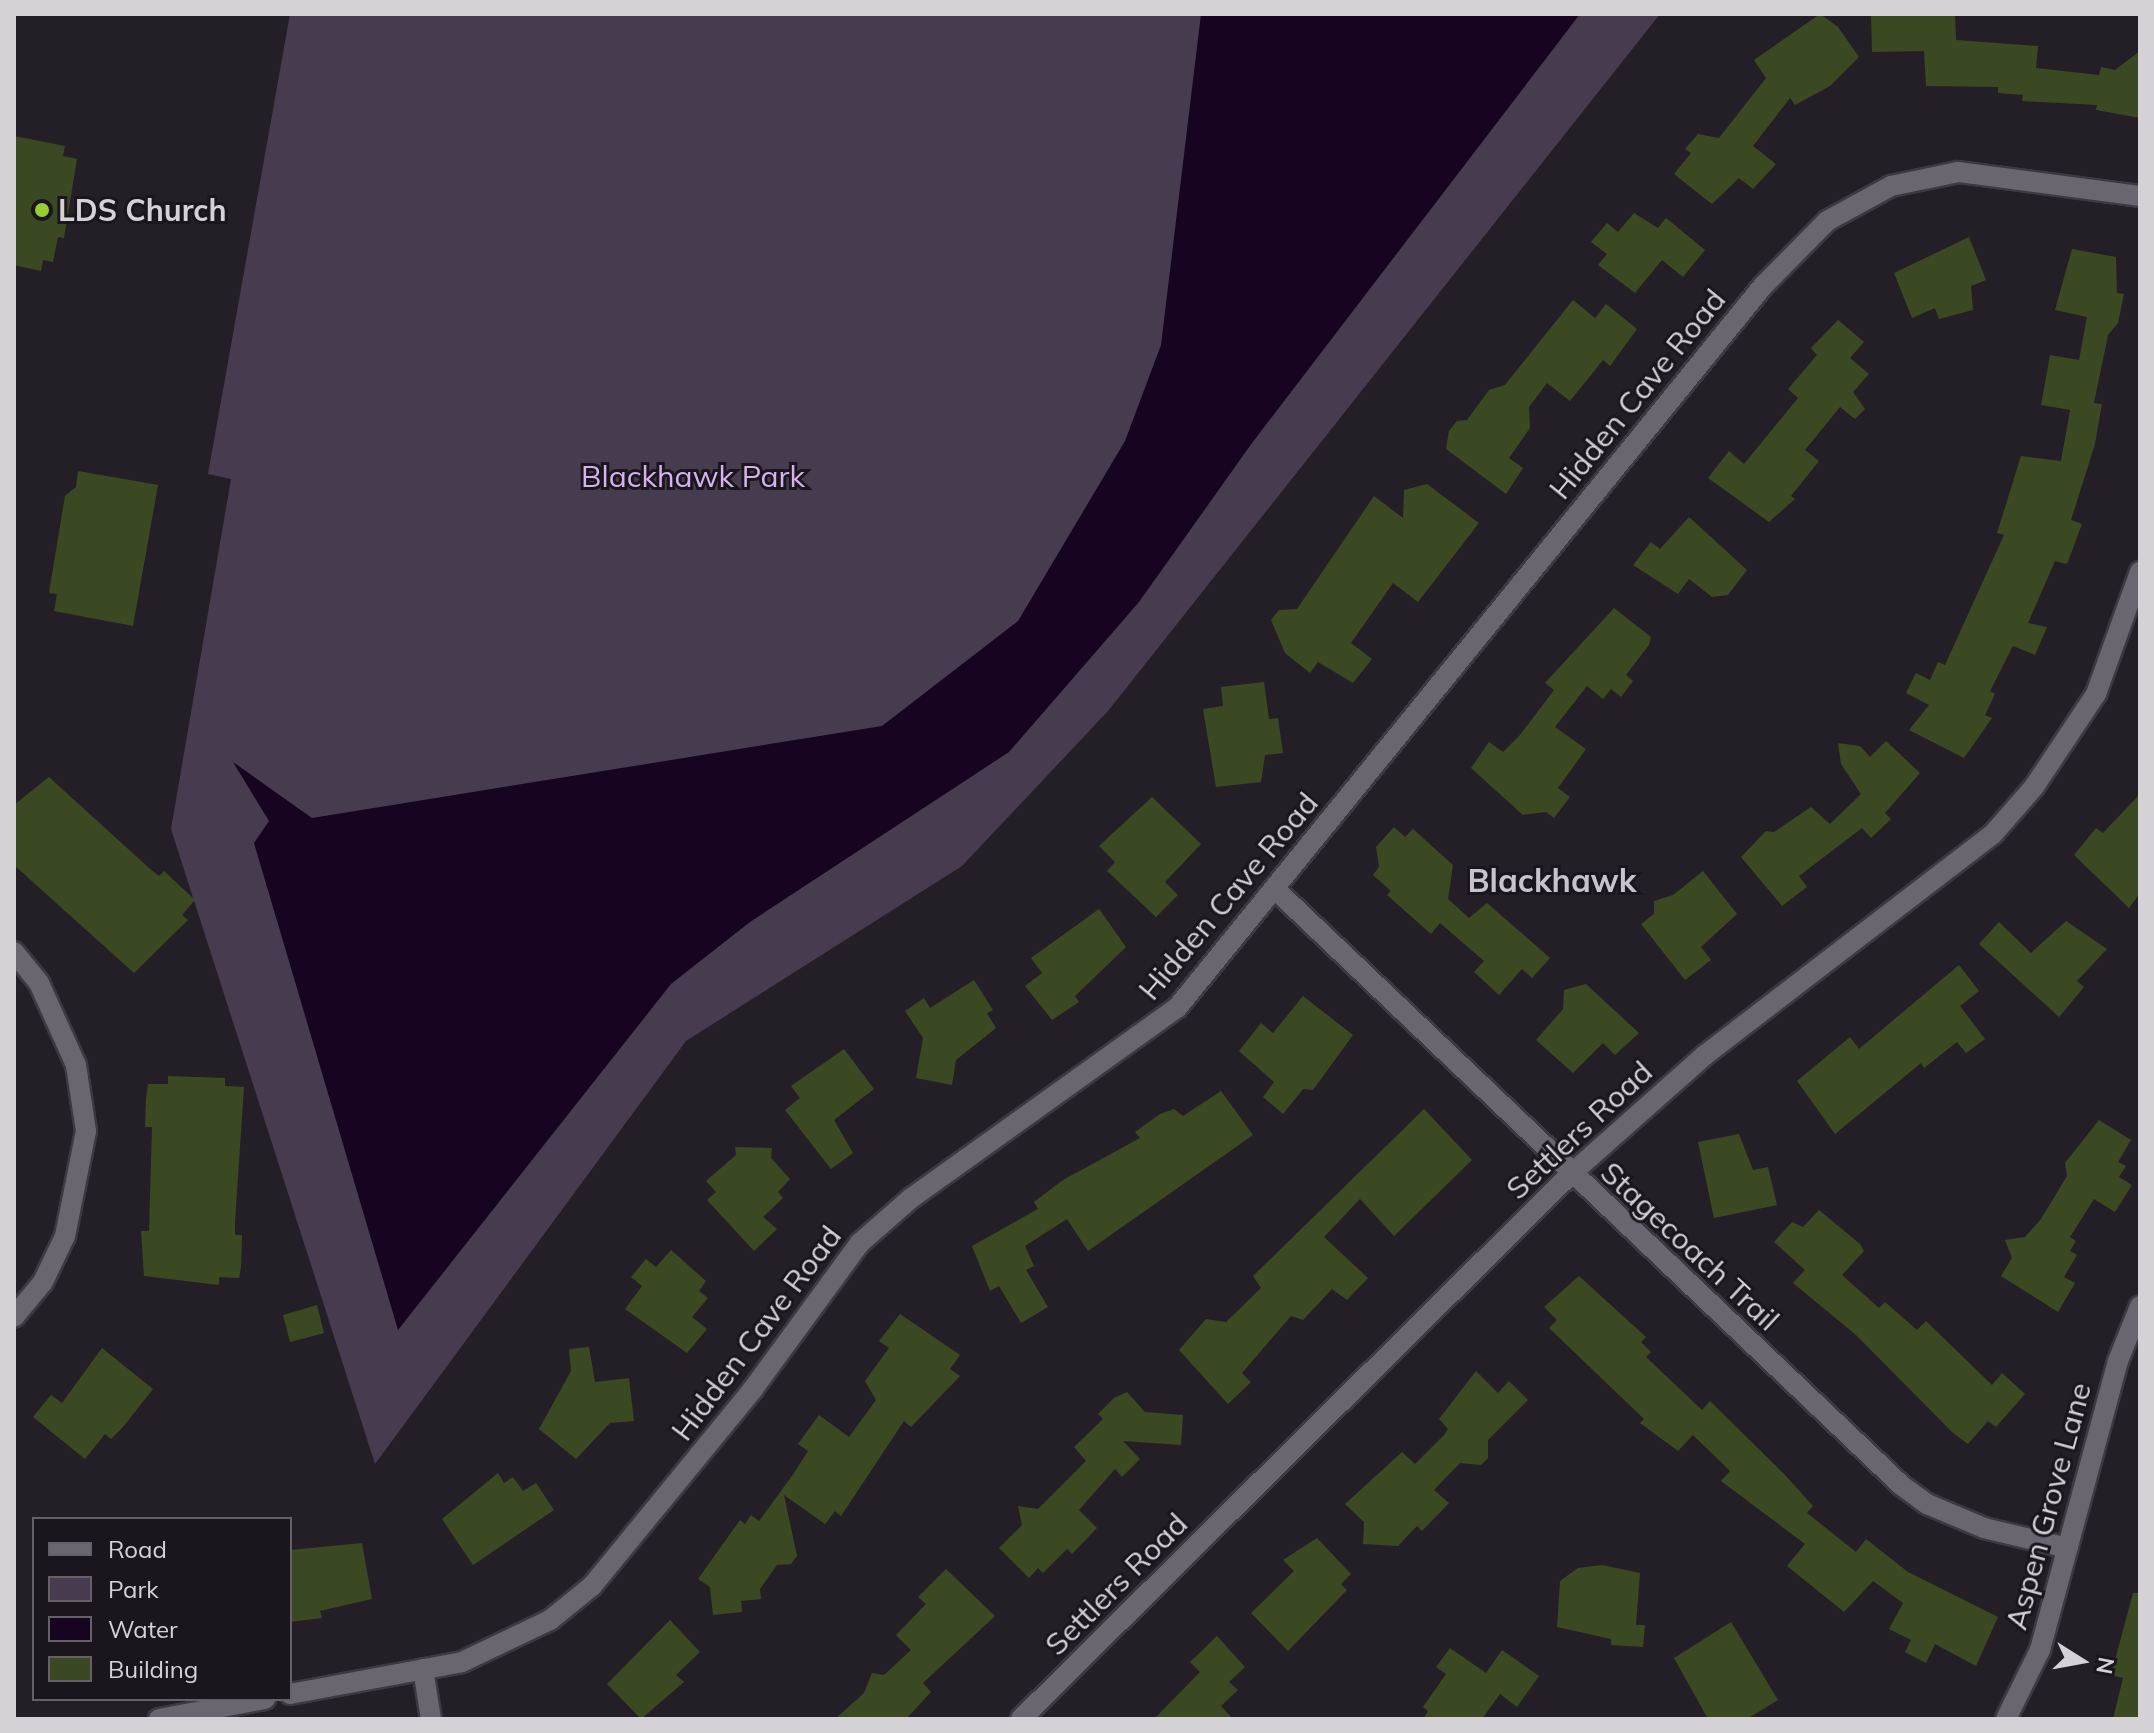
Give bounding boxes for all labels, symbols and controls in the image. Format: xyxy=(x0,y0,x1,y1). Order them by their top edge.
place label: LDS Church xyxy=(58,192,227,228)
marker: LDS Church xyxy=(33,201,51,219)
street label: Hidden Cave Road xyxy=(1541,282,1733,506)
park label: Blackhawk Park xyxy=(581,458,805,494)
street label: Hidden Cave Road xyxy=(1131,785,1325,1007)
district label: Blackhawk xyxy=(1468,861,1636,899)
street label: Settlers Road xyxy=(1499,1053,1659,1207)
street label: Stagecoach Trail xyxy=(1593,1154,1787,1338)
street label: Hidden Cave Road xyxy=(664,1219,848,1447)
street label: Aspen Grove Lane xyxy=(1998,1379,2098,1633)
street label: Settlers Road xyxy=(1037,1505,1195,1663)
legend xyxy=(32,1517,292,1701)
text: Road xyxy=(108,1534,167,1564)
text: Park xyxy=(108,1574,159,1604)
text: Water xyxy=(108,1614,178,1644)
north arrow xyxy=(2042,1621,2122,1701)
text: Building xyxy=(108,1654,198,1684)
text: N xyxy=(2090,1655,2121,1676)

